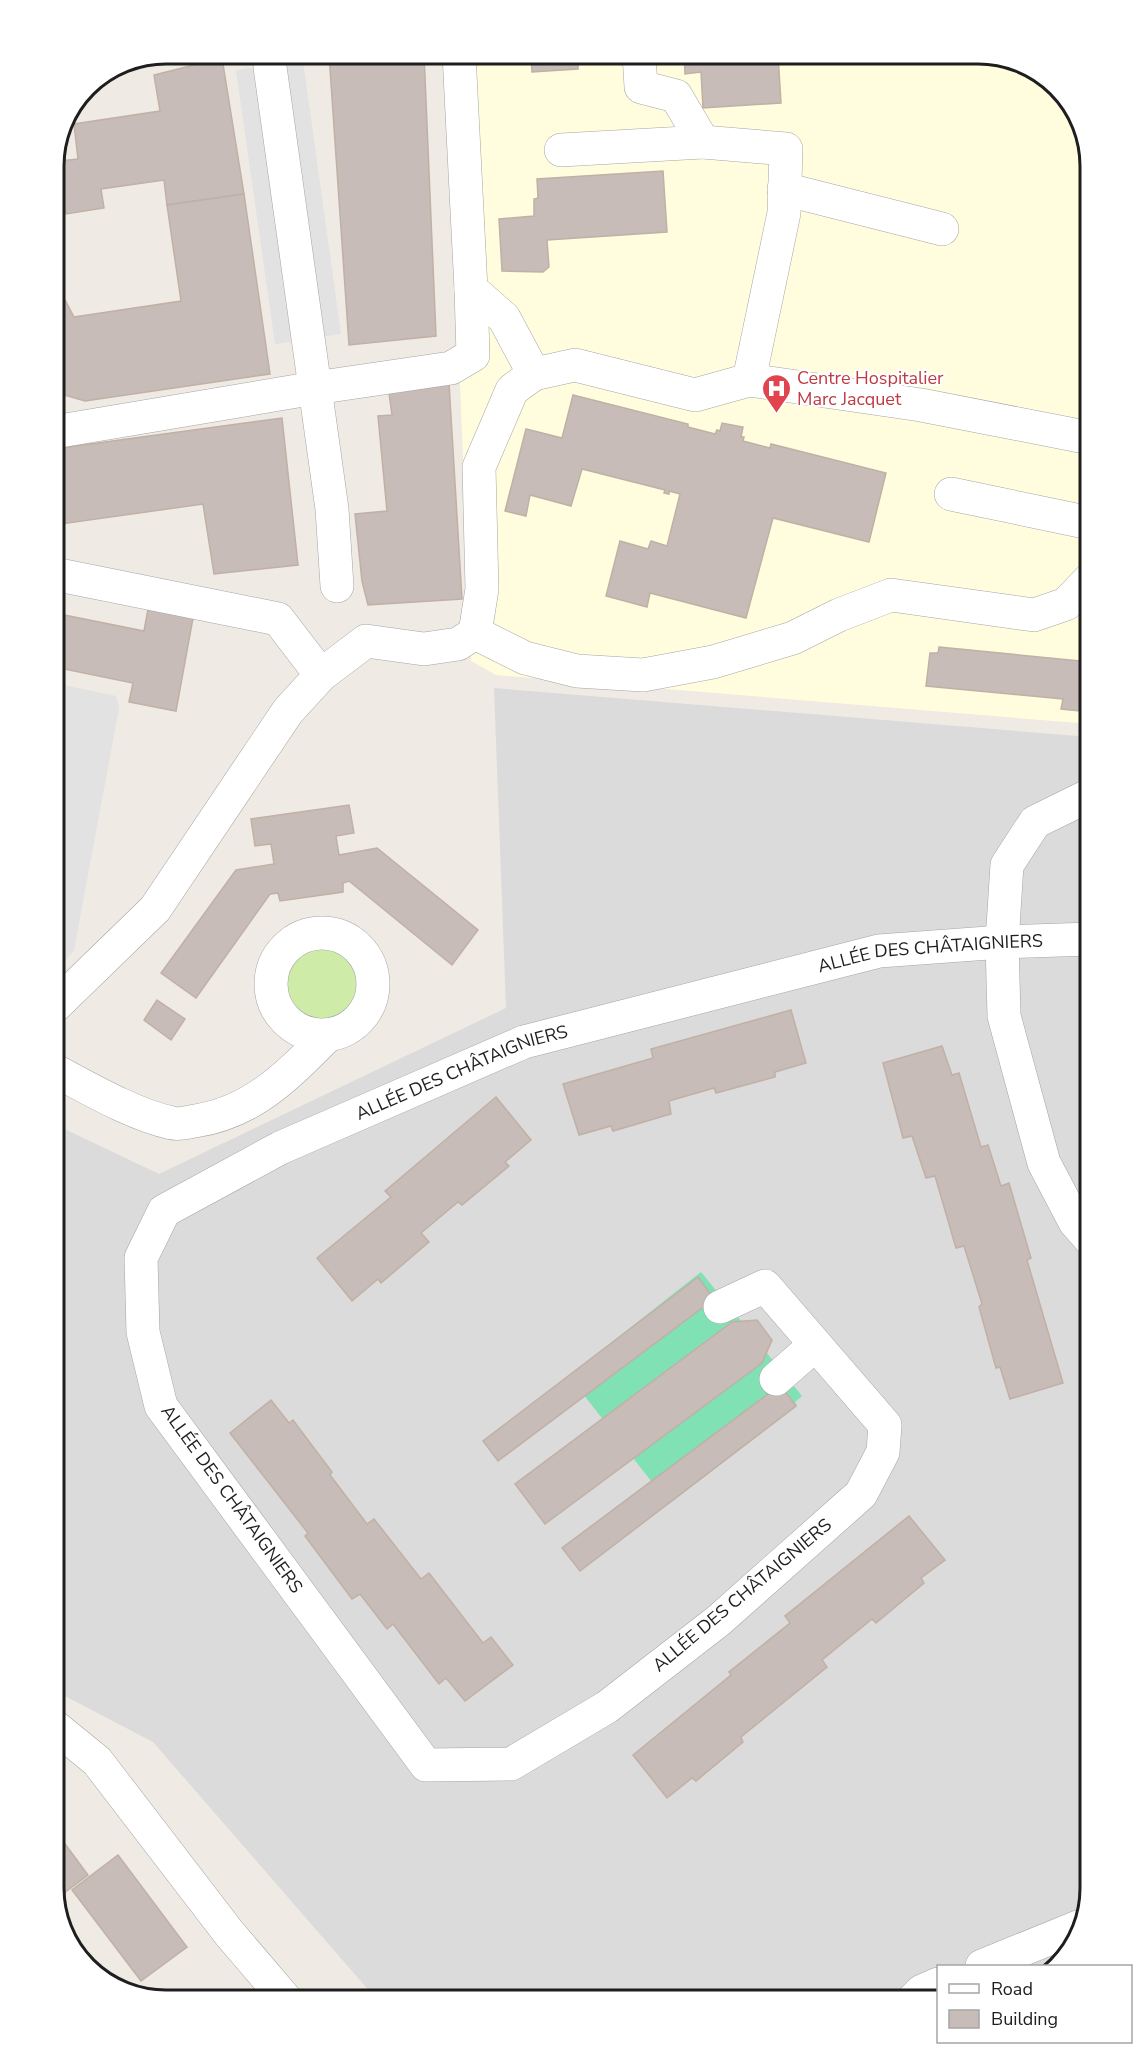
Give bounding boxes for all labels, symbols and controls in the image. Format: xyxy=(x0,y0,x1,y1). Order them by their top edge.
place label: Centre Hospitalier Marc Jacquet xyxy=(797,366,944,411)
hospital icon: Centre Hospitalier Marc Jacquet xyxy=(760,372,792,414)
street label: ALLÉE DES CHÂTAIGNIERS xyxy=(815,929,1043,978)
street label: ALLÉE DES CHÂTAIGNIERS xyxy=(352,1019,570,1126)
street label: ALLÉE DES CHÂTAIGNIERS xyxy=(156,1400,308,1598)
street label: ALLÉE DES CHÂTAIGNIERS xyxy=(647,1513,837,1677)
legend xyxy=(937,1965,1132,2043)
text: Road xyxy=(991,1977,1033,2001)
text: Building xyxy=(991,2007,1058,2031)

